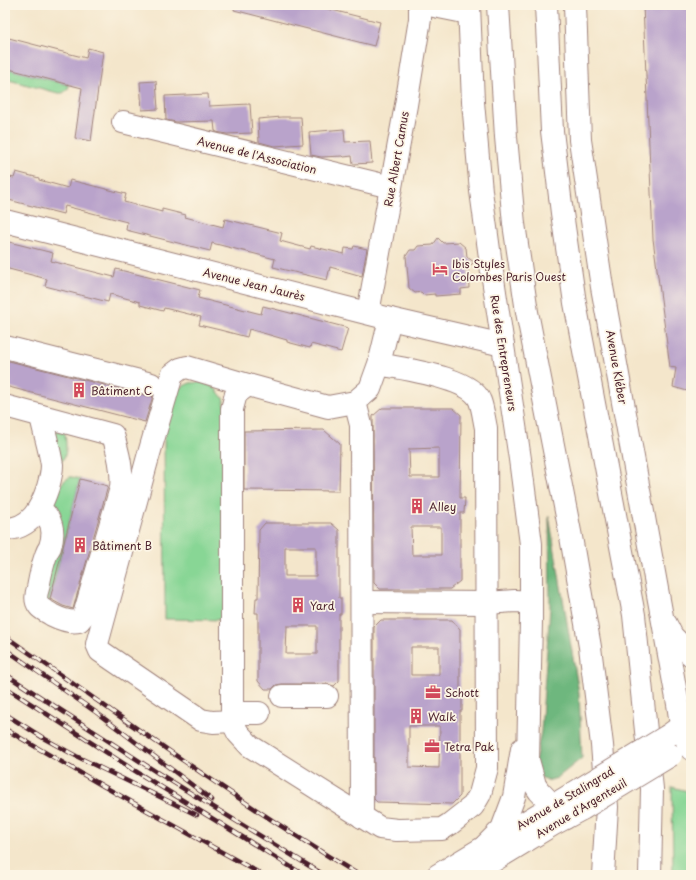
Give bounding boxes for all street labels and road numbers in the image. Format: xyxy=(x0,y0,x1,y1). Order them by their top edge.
street label: Rue Albert Camus xyxy=(379,110,413,208)
street label: Avenue de l'Association xyxy=(195,132,319,178)
street label: Avenue Jean Jaurès xyxy=(201,263,307,305)
street label: Rue des Entrepreneurs xyxy=(486,294,522,412)
street label: Avenue Kléber xyxy=(602,328,632,406)
street label: Avenue de Stalingrad xyxy=(513,762,617,834)
street label: Avenue d'Argenteuil xyxy=(532,774,630,842)

